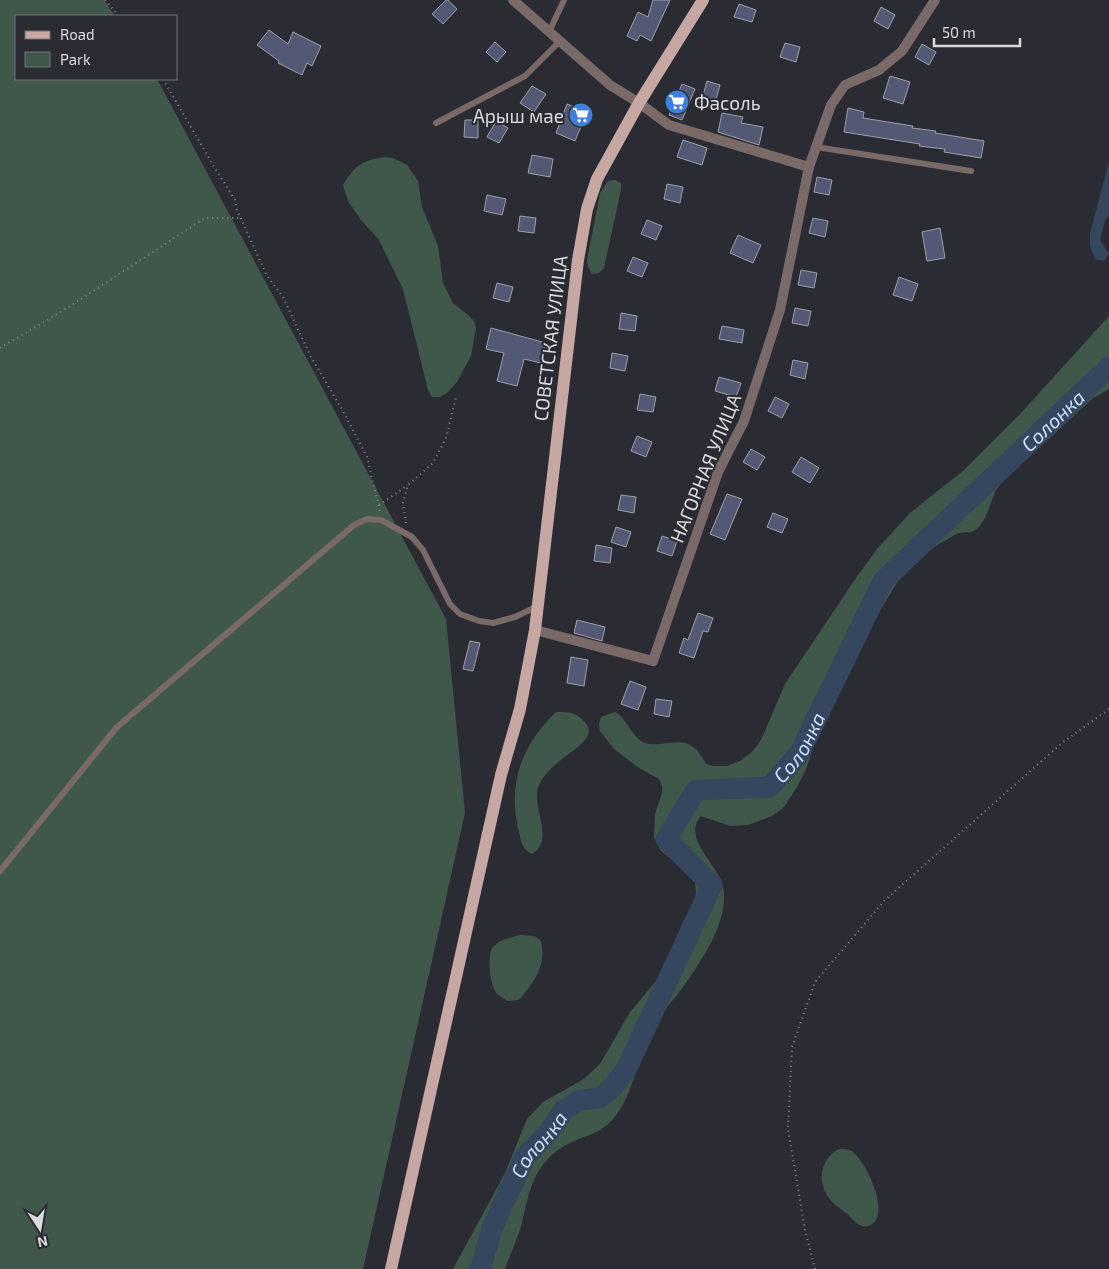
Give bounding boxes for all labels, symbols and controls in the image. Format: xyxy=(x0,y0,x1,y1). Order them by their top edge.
legend xyxy=(15,15,178,80)
scale bar xyxy=(934,15,1020,47)
text: 50 m xyxy=(942,23,976,41)
text: Road xyxy=(60,25,95,43)
text: Park xyxy=(60,50,91,68)
supermarket icon: Фасоль xyxy=(664,89,690,115)
place label: Фасоль xyxy=(694,91,760,114)
supermarket icon: Арыш мае xyxy=(568,102,594,128)
place label: Арыш мае xyxy=(473,104,564,127)
street label: СОВЕТСКАЯ УЛИЦА xyxy=(528,254,572,422)
water label: Солонка xyxy=(1016,385,1089,456)
street label: НАГОРНАЯ УЛИЦА xyxy=(665,390,745,546)
water label: Солонка xyxy=(768,708,830,787)
water label: Солонка xyxy=(505,1106,572,1181)
north arrow xyxy=(15,1204,65,1254)
text: N xyxy=(36,1233,50,1252)

